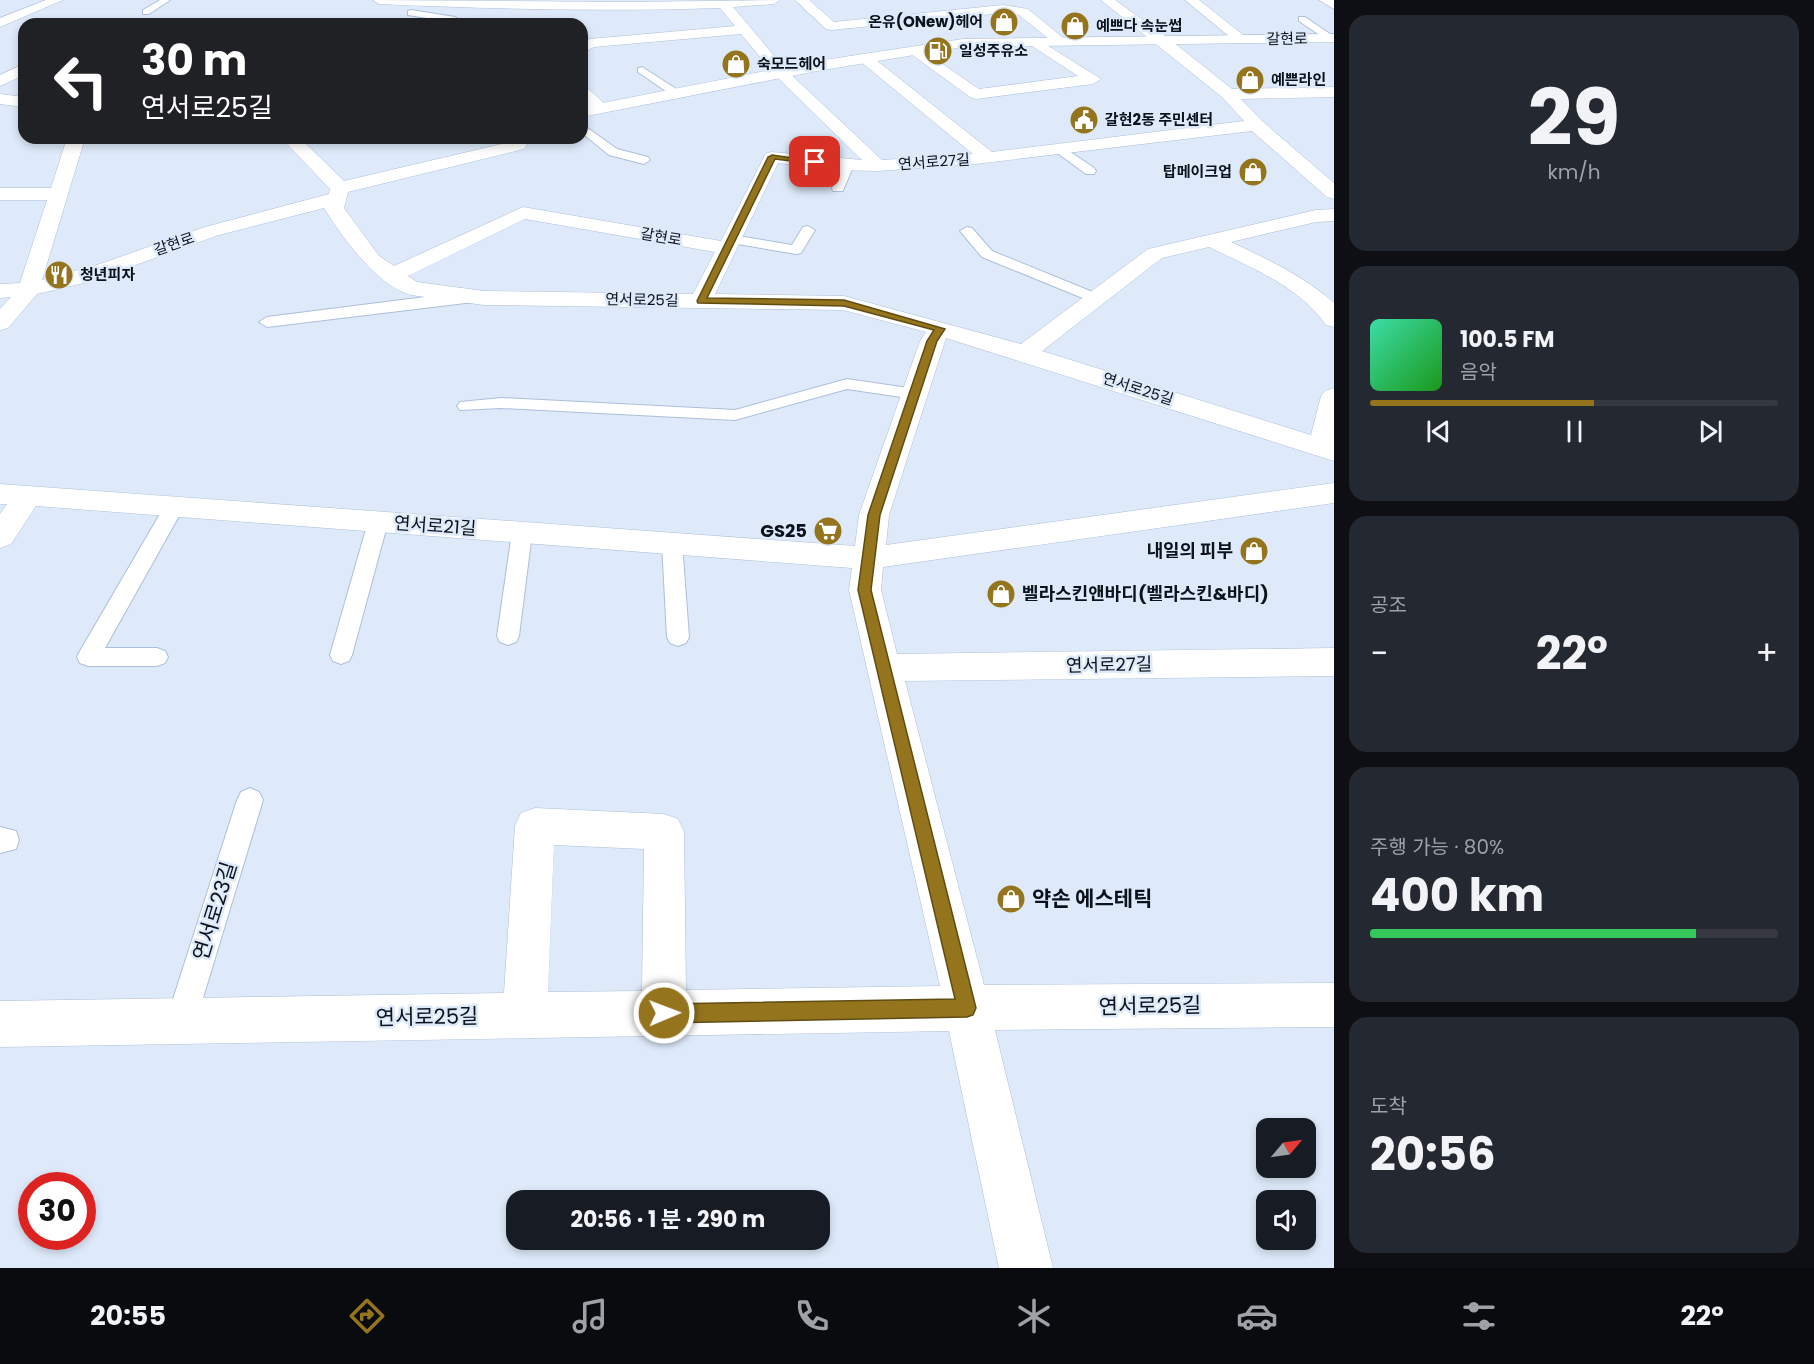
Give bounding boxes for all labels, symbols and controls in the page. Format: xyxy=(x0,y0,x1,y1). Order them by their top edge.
shop icon: 온유(ONew)헤어 xyxy=(988,6,1020,38)
shop icon: 예쁘다 속눈썹 xyxy=(1059,10,1091,42)
place label: 온유(ONew)헤어 xyxy=(868,11,983,32)
place label: 예쁘다 속눈썹 xyxy=(1096,15,1182,36)
street label: 갈현로 xyxy=(1266,28,1308,49)
text: 30 m xyxy=(141,31,247,90)
fuel station icon: 일성주유소 xyxy=(922,35,954,67)
place label: 일성주유소 xyxy=(959,40,1028,61)
icon: left xyxy=(42,42,120,120)
shop icon: 숙모드헤어 xyxy=(720,48,752,80)
place label: 숙모드헤어 xyxy=(757,53,826,74)
text: 29 xyxy=(1528,63,1620,172)
shop icon: 예쁜라인 xyxy=(1234,64,1266,96)
place label: 예쁜라인 xyxy=(1271,69,1326,90)
text: 연서로25길 xyxy=(141,89,273,126)
public building icon: 갈현2동 주민센터 xyxy=(1068,104,1100,136)
place label: 갈현2동 주민센터 xyxy=(1105,109,1213,130)
pin xyxy=(789,136,840,187)
icon: arrive xyxy=(798,145,831,178)
street label: 연서로27길 xyxy=(897,149,971,174)
shop icon: 탑메이크업 xyxy=(1237,156,1269,188)
text: km/h xyxy=(1547,158,1601,186)
place label: 탑메이크업 xyxy=(1163,161,1232,182)
street label: 갈현로 xyxy=(639,223,683,250)
street label: 갈현로 xyxy=(151,227,197,260)
restaurant icon: 청년피자 xyxy=(43,259,75,291)
place label: 청년피자 xyxy=(80,264,135,285)
street label: 연서로25길 xyxy=(605,288,679,311)
text: 100.5 FM xyxy=(1460,324,1554,355)
text: 음악 xyxy=(1460,358,1497,386)
street label: 연서로25길 xyxy=(1100,367,1176,410)
icon: previous xyxy=(1422,415,1455,448)
icon: pause xyxy=(1558,415,1591,448)
icon: next xyxy=(1694,415,1727,448)
street label: 연서로21길 xyxy=(393,510,477,541)
supermarket icon: GS25 xyxy=(812,515,844,547)
place label: GS25 xyxy=(760,518,807,543)
shop icon: 내일의 피부 xyxy=(1238,535,1270,567)
place label: 내일의 피부 xyxy=(1146,538,1233,563)
shop icon: 벨라스킨앤바디(벨라스킨&바디) xyxy=(985,578,1017,610)
place label: 벨라스킨앤바디(벨라스킨&바디) xyxy=(1022,581,1269,606)
text: 공조 xyxy=(1370,591,1407,619)
text: 22° xyxy=(1536,622,1608,685)
text: − xyxy=(1370,630,1388,677)
text: + xyxy=(1755,630,1778,677)
street label: 연서로27길 xyxy=(1066,651,1152,678)
text: 주행 가능 · 80% xyxy=(1370,833,1504,861)
street label: 연서로23길 xyxy=(186,858,243,964)
text: 400 km xyxy=(1370,864,1544,927)
shop icon: 약손 에스테틱 xyxy=(995,883,1027,915)
place label: 약손 에스테틱 xyxy=(1032,884,1152,913)
position arrow xyxy=(632,981,696,1045)
street label: 연서로25길 xyxy=(1098,990,1202,1021)
street label: 연서로25길 xyxy=(375,1001,479,1032)
text: 도착 xyxy=(1370,1092,1407,1120)
north arrow xyxy=(1256,1118,1316,1178)
map controls xyxy=(1256,1118,1316,1250)
text: 20:56 xyxy=(1370,1123,1496,1186)
speed limit sign: 30 xyxy=(18,1172,96,1250)
button: sound xyxy=(1256,1190,1316,1250)
text: 20:56 · 1 분 · 290 m xyxy=(571,1204,765,1235)
icon: directions xyxy=(346,1295,388,1337)
icon: music xyxy=(569,1295,611,1337)
icon: phone xyxy=(791,1295,833,1337)
icon: climate xyxy=(1013,1295,1055,1337)
icon: car xyxy=(1236,1295,1278,1337)
icon: filters xyxy=(1458,1295,1500,1337)
text: 20:55 xyxy=(90,1297,166,1334)
text: 22° xyxy=(1680,1297,1724,1334)

